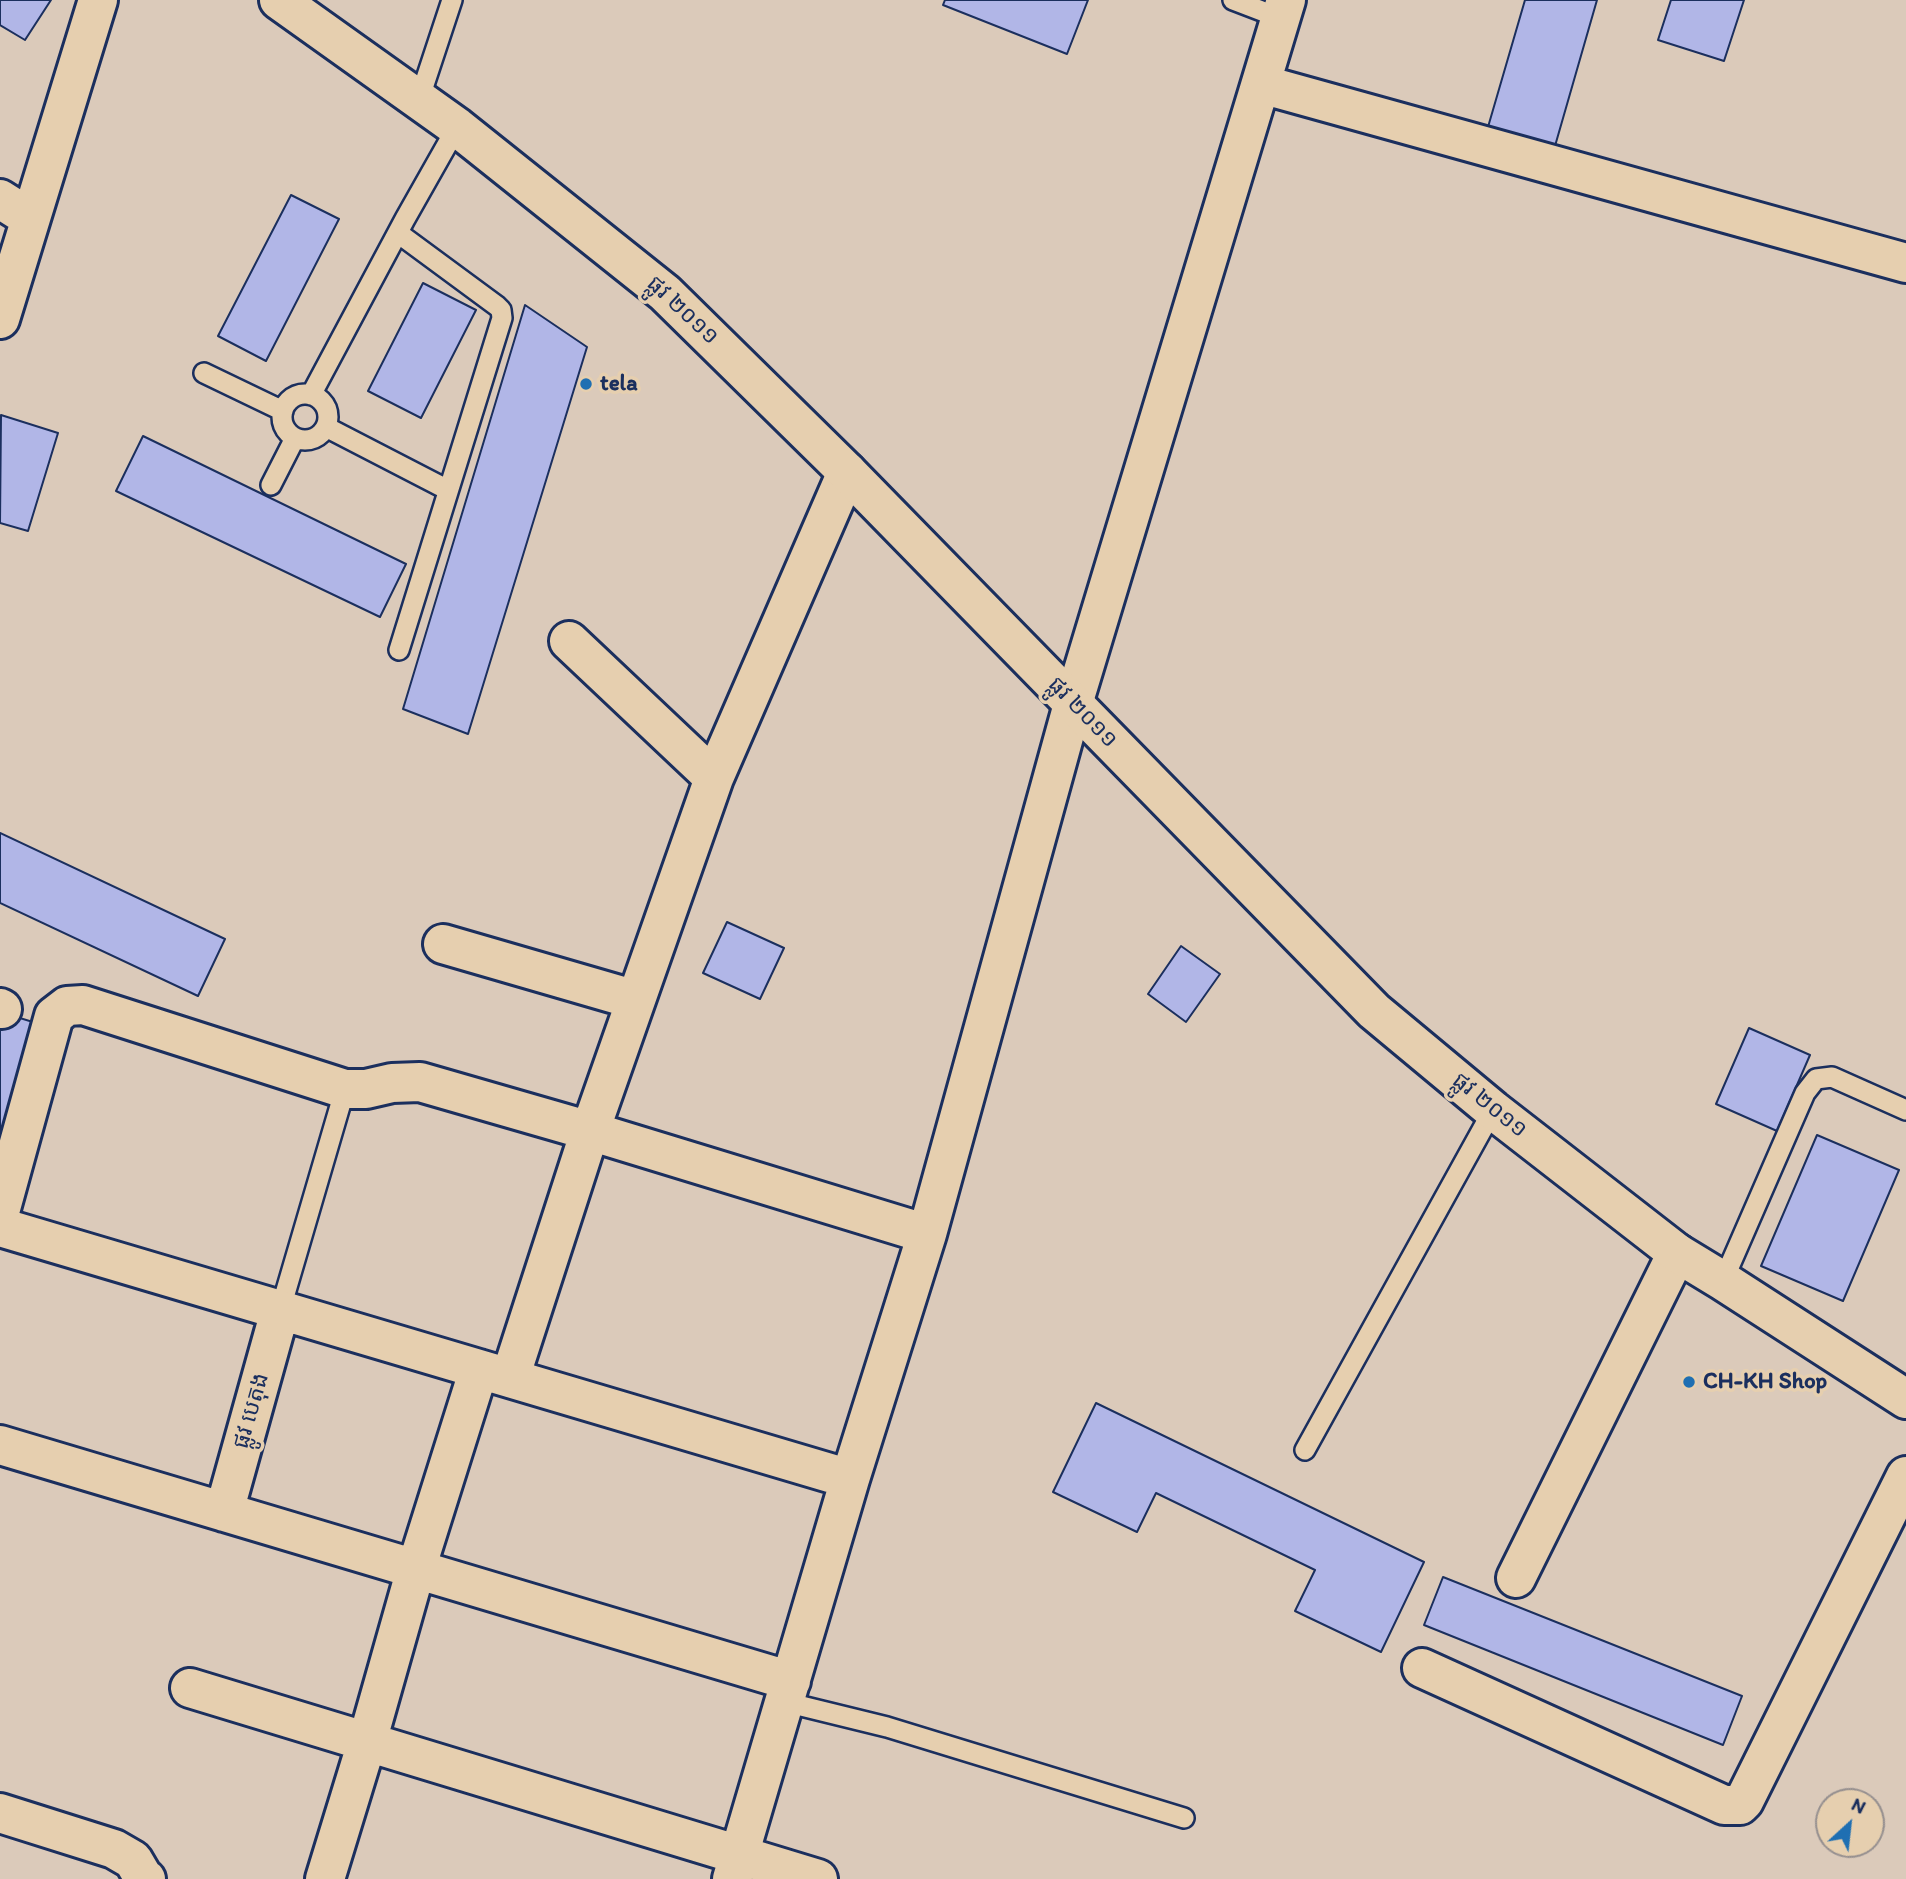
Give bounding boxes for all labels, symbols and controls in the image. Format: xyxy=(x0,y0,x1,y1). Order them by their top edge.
street label: ផ្លូវ ២០១១ xyxy=(640,271,724,351)
place label: tela xyxy=(600,370,637,398)
marker: tela xyxy=(578,376,594,392)
street label: ផ្លូវ ២០១១ xyxy=(1041,672,1123,754)
street label: ផ្លូវ ២០១១ xyxy=(1446,1067,1532,1145)
place label: CH-KH Shop xyxy=(1703,1368,1827,1396)
street label: ផ្លូវ បេតុង xyxy=(228,1370,276,1452)
marker: CH-KH Shop xyxy=(1681,1374,1697,1390)
north arrow xyxy=(1815,1788,1885,1858)
text: N xyxy=(1848,1792,1870,1819)

